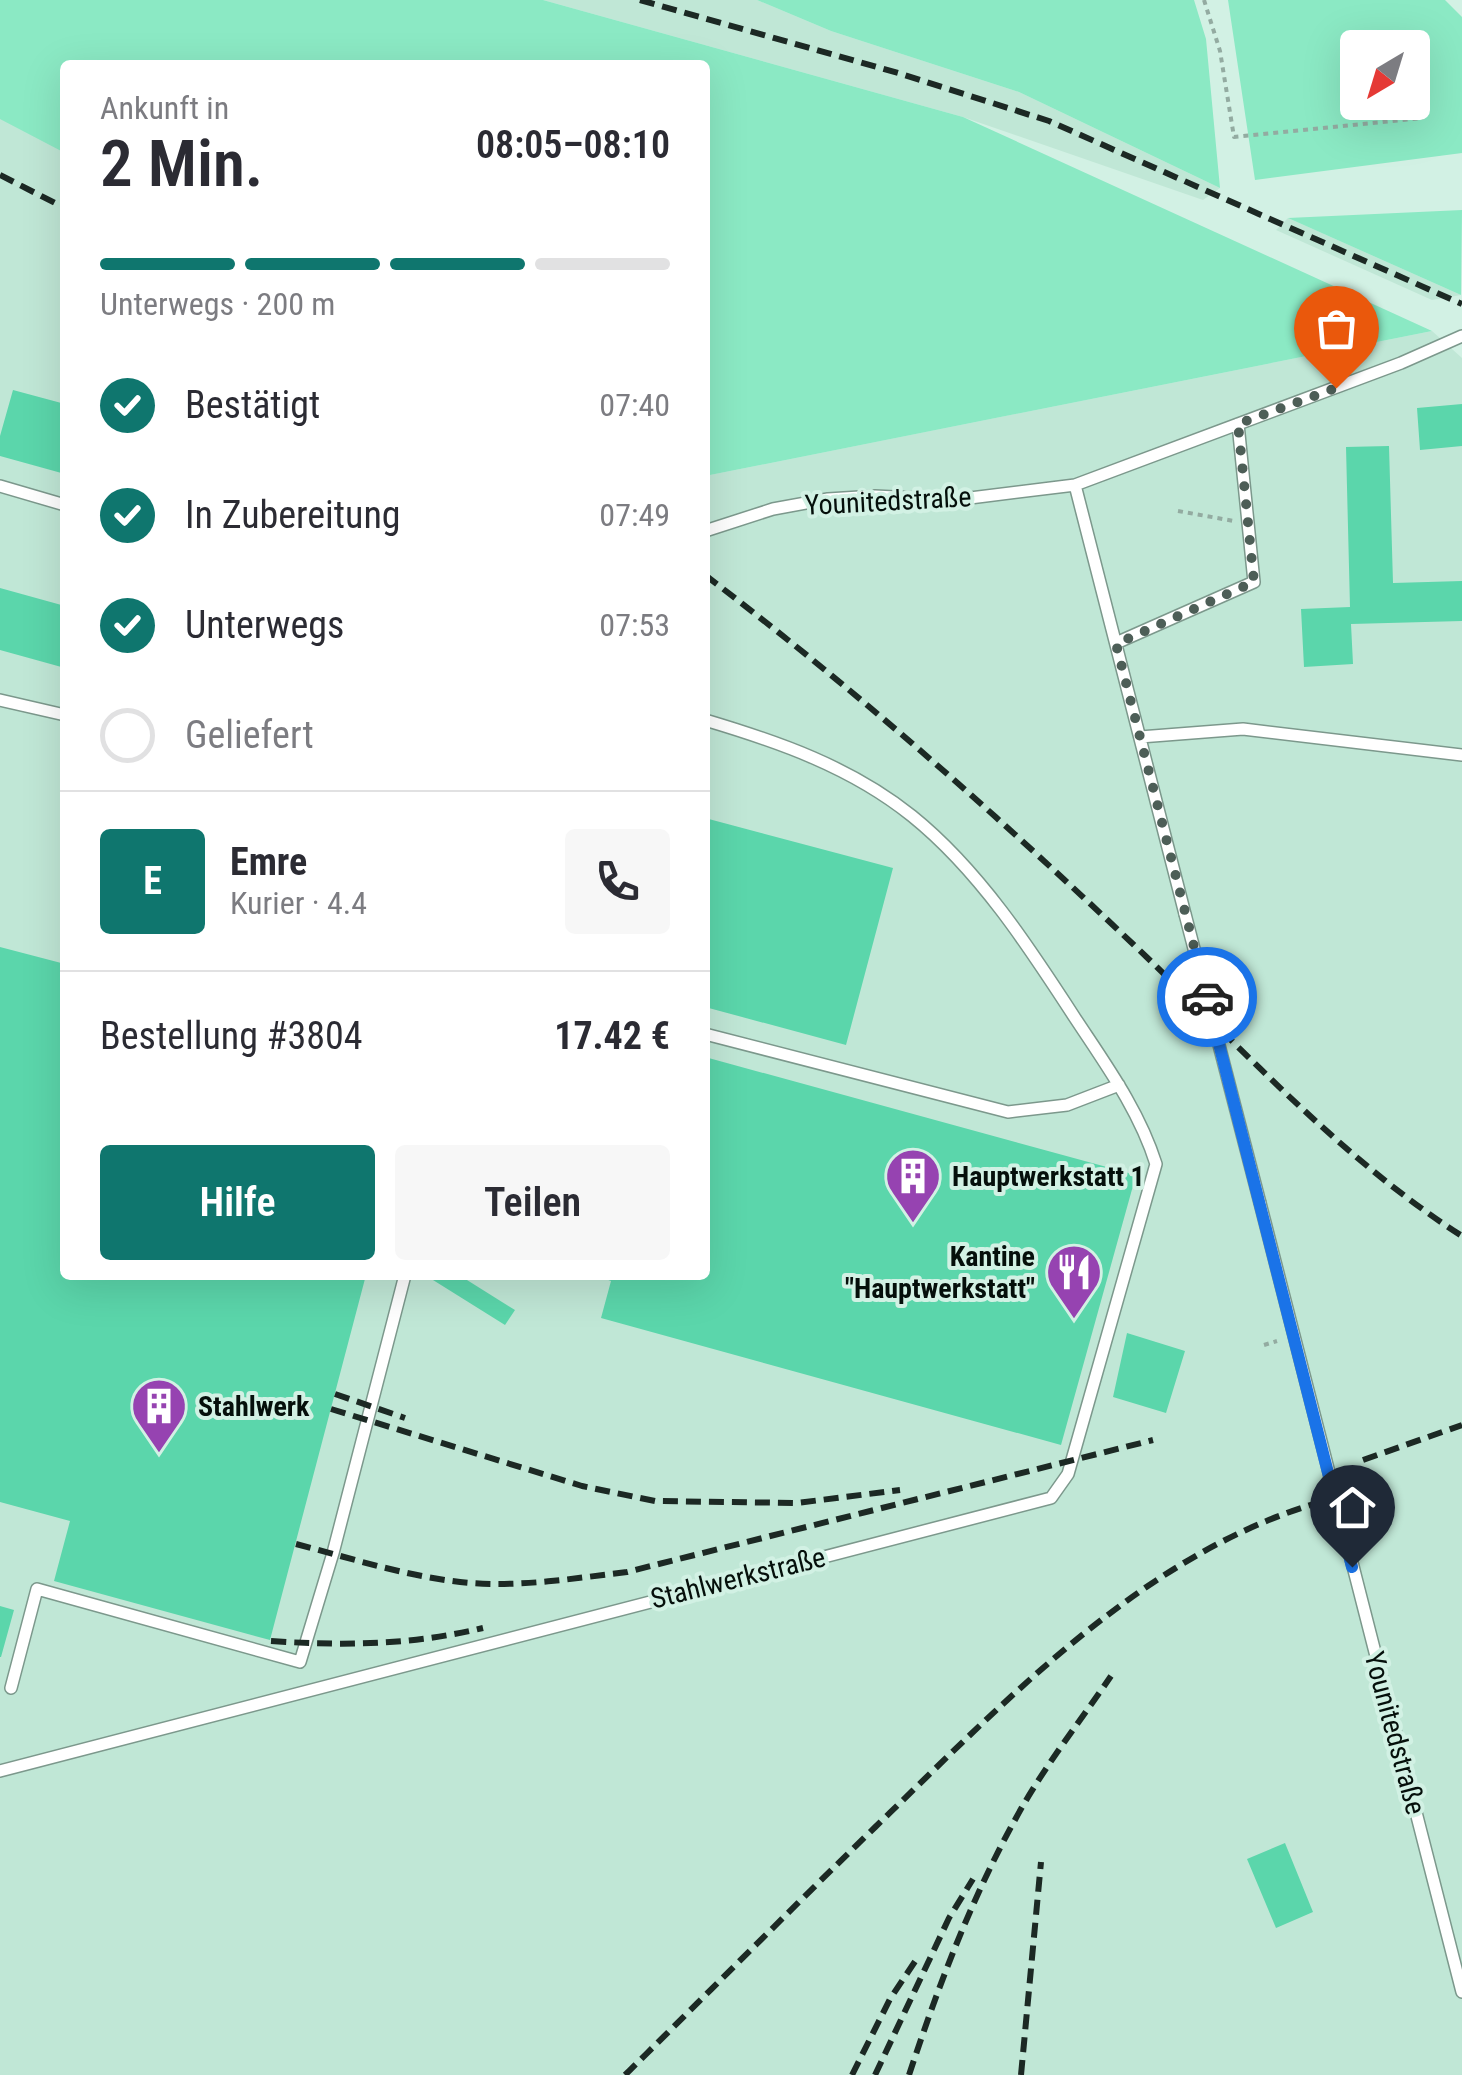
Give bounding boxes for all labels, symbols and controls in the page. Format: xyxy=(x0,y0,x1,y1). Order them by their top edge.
north arrow xyxy=(1340,30,1430,120)
map controls xyxy=(1340,30,1430,120)
text: Ankunft in xyxy=(100,89,229,127)
text: 08:05–08:10 xyxy=(476,123,670,167)
text: 2 Min. xyxy=(100,126,263,202)
text: Unterwegs · 200 m xyxy=(100,285,335,323)
pin xyxy=(1294,286,1379,389)
icon: bag xyxy=(1309,301,1364,356)
icon: check xyxy=(100,378,155,433)
text: Bestätigt xyxy=(185,383,320,427)
text: 07:40 xyxy=(599,386,670,424)
street label: Younitedstraße xyxy=(804,480,972,522)
icon: check xyxy=(100,488,155,543)
text: In Zubereitung xyxy=(185,493,401,537)
text: 07:49 xyxy=(599,496,670,534)
icon: check xyxy=(100,598,155,653)
text: Unterwegs xyxy=(185,603,344,647)
text: 07:53 xyxy=(599,606,670,644)
text: Geliefert xyxy=(185,713,314,757)
button: phone xyxy=(565,829,670,934)
text: Emre xyxy=(230,840,307,884)
text: E xyxy=(143,859,162,903)
text: Kurier · 4.4 xyxy=(230,884,367,922)
courier xyxy=(1157,947,1257,1047)
icon: car xyxy=(1180,970,1235,1025)
text: Bestellung #3804 xyxy=(100,1014,362,1058)
text: 17.42 € xyxy=(554,1014,670,1058)
button: Hilfe xyxy=(100,1145,375,1260)
button: Teilen xyxy=(395,1145,670,1260)
building icon: Hauptwerkstatt 1 xyxy=(883,1146,943,1225)
place label: Hauptwerkstatt 1 xyxy=(952,1160,1145,1193)
place label: Kantine "Hauptwerkstatt" xyxy=(845,1240,1035,1305)
restaurant icon: Kantine "Hauptwerkstatt" xyxy=(1044,1242,1104,1321)
building icon: Stahlwerk xyxy=(129,1376,189,1455)
place label: Stahlwerk xyxy=(198,1390,310,1423)
pin xyxy=(1310,1465,1395,1568)
icon: home xyxy=(1325,1480,1380,1535)
street label: Stahlwerkstraße xyxy=(647,1540,829,1616)
street label: Younitedstraße xyxy=(1357,1648,1433,1818)

